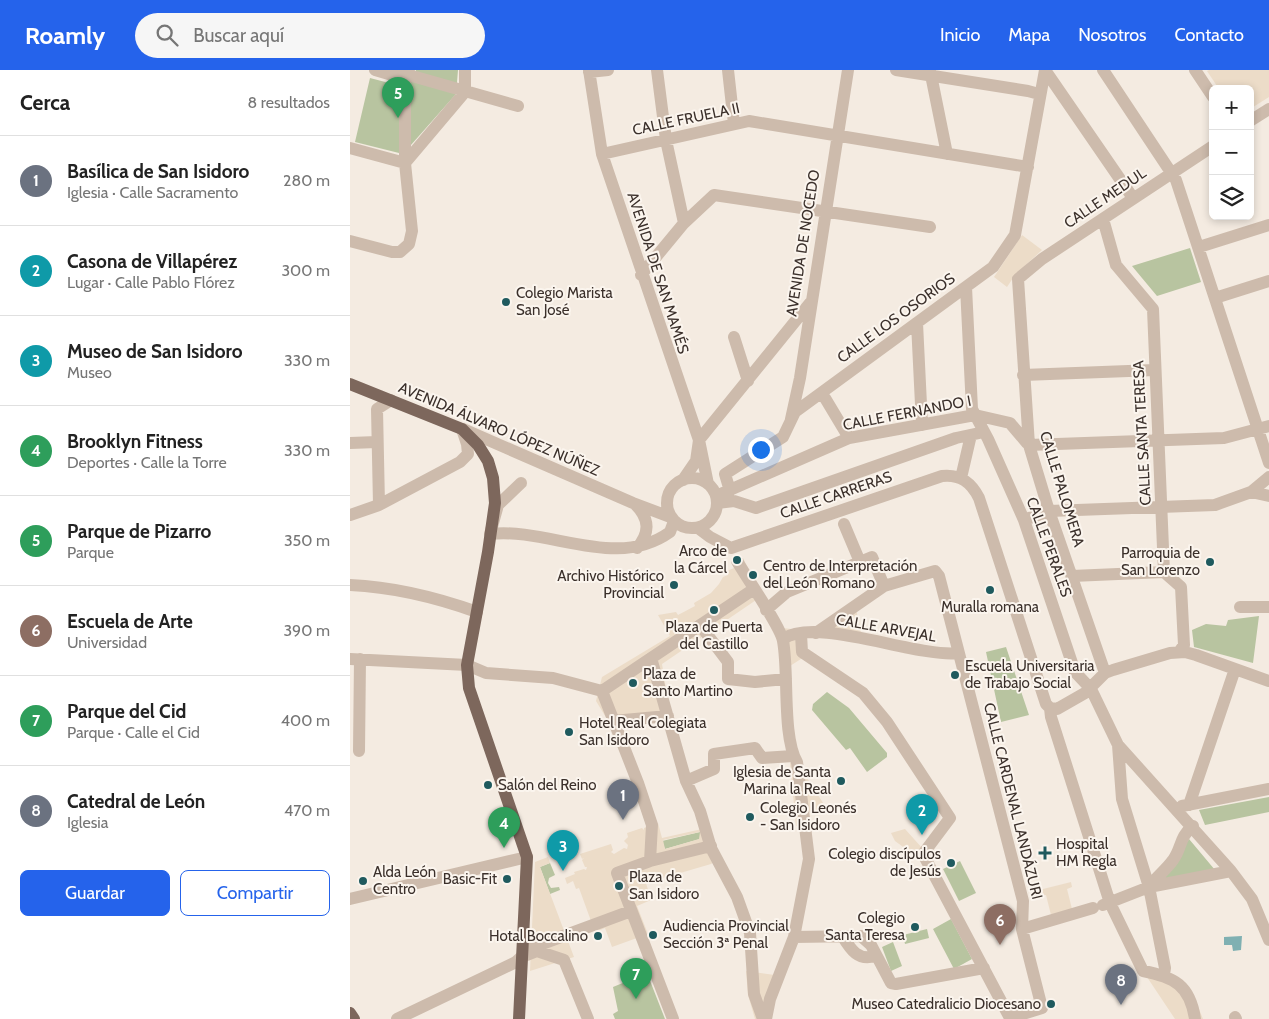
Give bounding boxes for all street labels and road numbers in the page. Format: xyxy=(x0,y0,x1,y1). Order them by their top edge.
street label: CALLE FRUELA II xyxy=(631,99,741,139)
street label: CALLE MEDUL xyxy=(1061,164,1150,232)
street label: AVENIDA DE NOCEDO xyxy=(783,168,823,318)
street label: AVENIDA DE SAN MAMÉS xyxy=(623,190,694,356)
street label: CALLE LOS OSORIOS xyxy=(834,269,959,367)
street label: CALLE SANTA TERESA xyxy=(1129,359,1155,506)
street label: AVENIDA ÁLVARO LÓPEZ NÚÑEZ xyxy=(396,378,603,480)
street label: CALLE FERNANDO I xyxy=(841,392,973,434)
street label: CALLE PALOMERA xyxy=(1036,429,1088,550)
street label: CALLE CARRERAS xyxy=(778,467,895,523)
street label: CALLE PERALES xyxy=(1023,495,1075,600)
street label: CALLE ARVEJAL xyxy=(834,610,938,646)
street label: CALLE CARDENAL LANDÁZURI xyxy=(980,701,1047,901)

